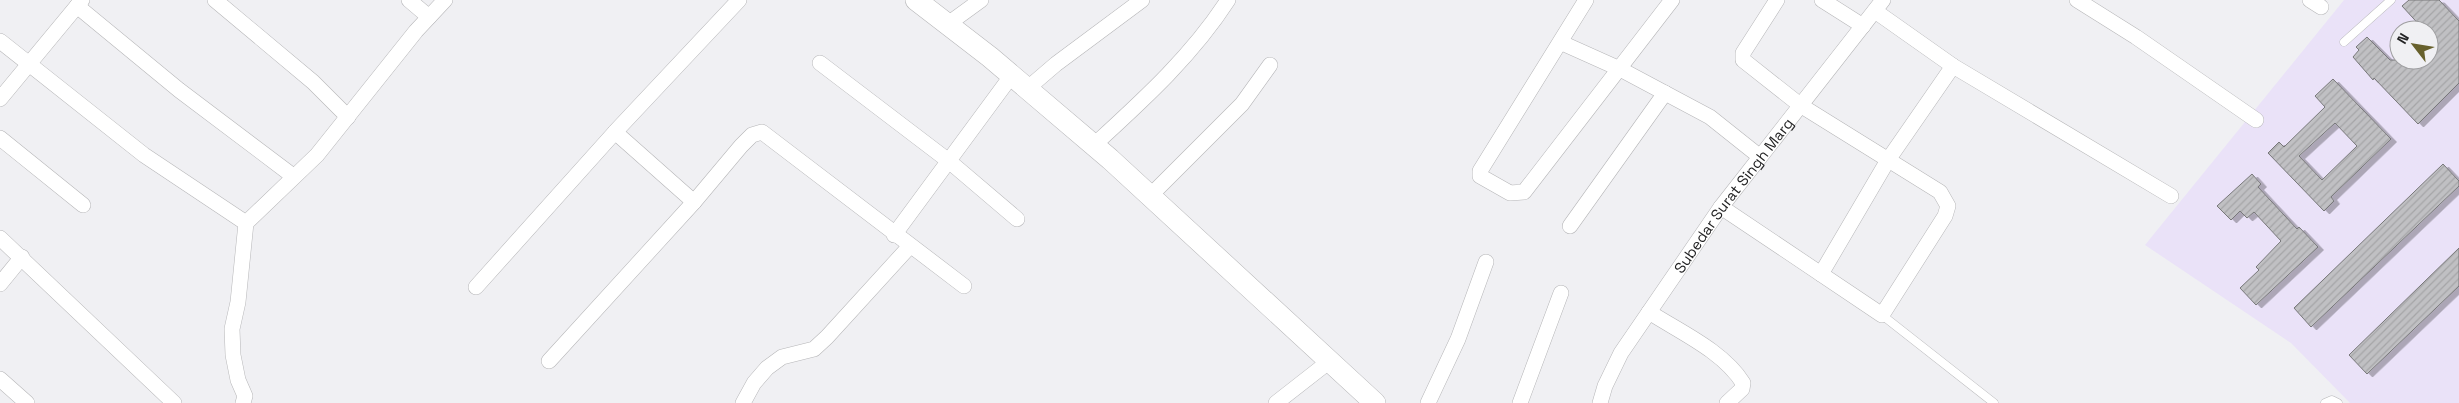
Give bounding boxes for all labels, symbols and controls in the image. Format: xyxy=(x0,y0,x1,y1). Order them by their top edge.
north arrow xyxy=(2389,20,2439,70)
text: N xyxy=(2393,30,2413,47)
street label: Subedar Surat Singh Marg xyxy=(1669,114,1797,277)

